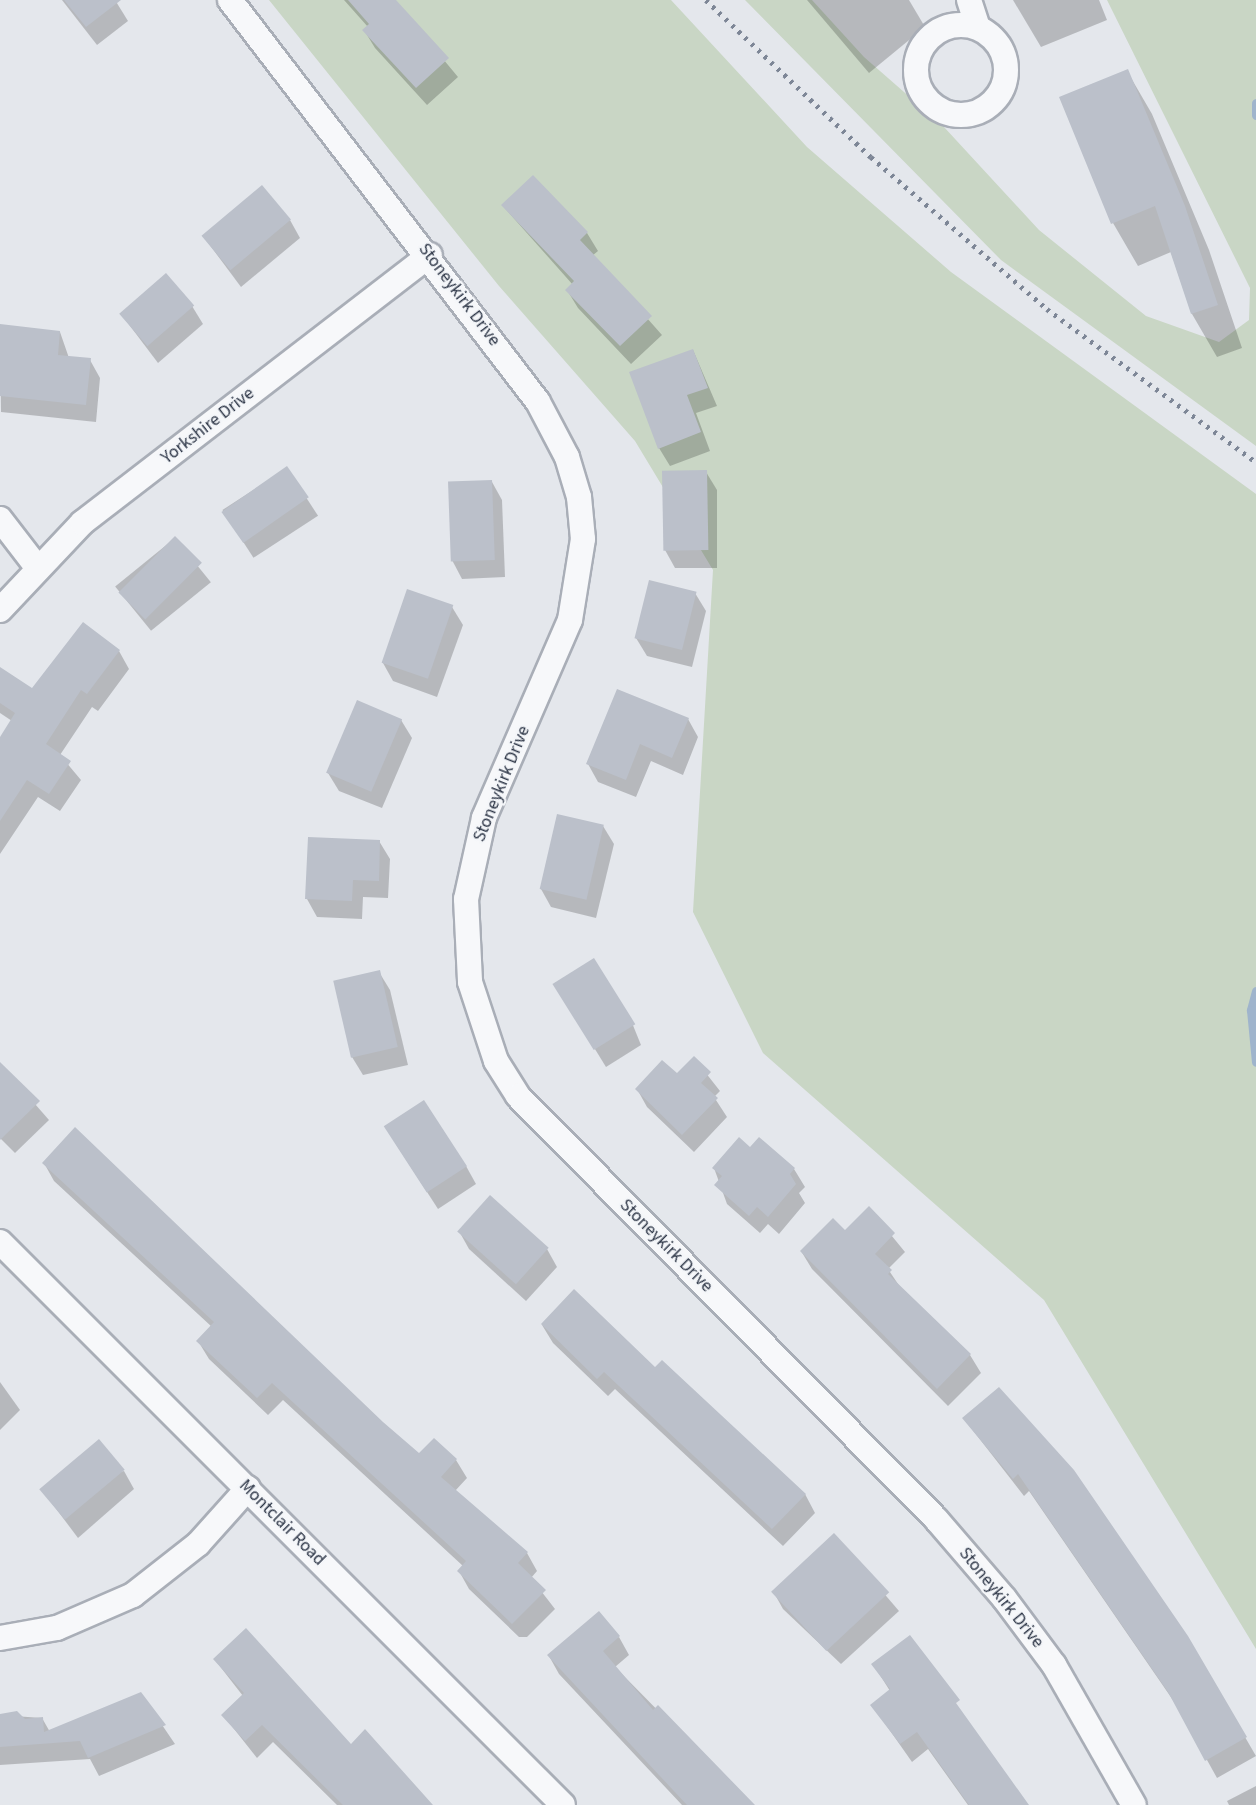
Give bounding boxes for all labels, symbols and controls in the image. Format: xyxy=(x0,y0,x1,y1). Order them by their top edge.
street label: Stoneykirk Drive xyxy=(413,239,505,351)
street label: Yorkshire Drive xyxy=(157,383,259,469)
street label: Stoneykirk Drive xyxy=(469,723,535,845)
street label: Stoneykirk Drive xyxy=(615,1195,717,1297)
street label: Montclair Road xyxy=(234,1475,330,1571)
street label: Stoneykirk Drive xyxy=(954,1543,1048,1653)

